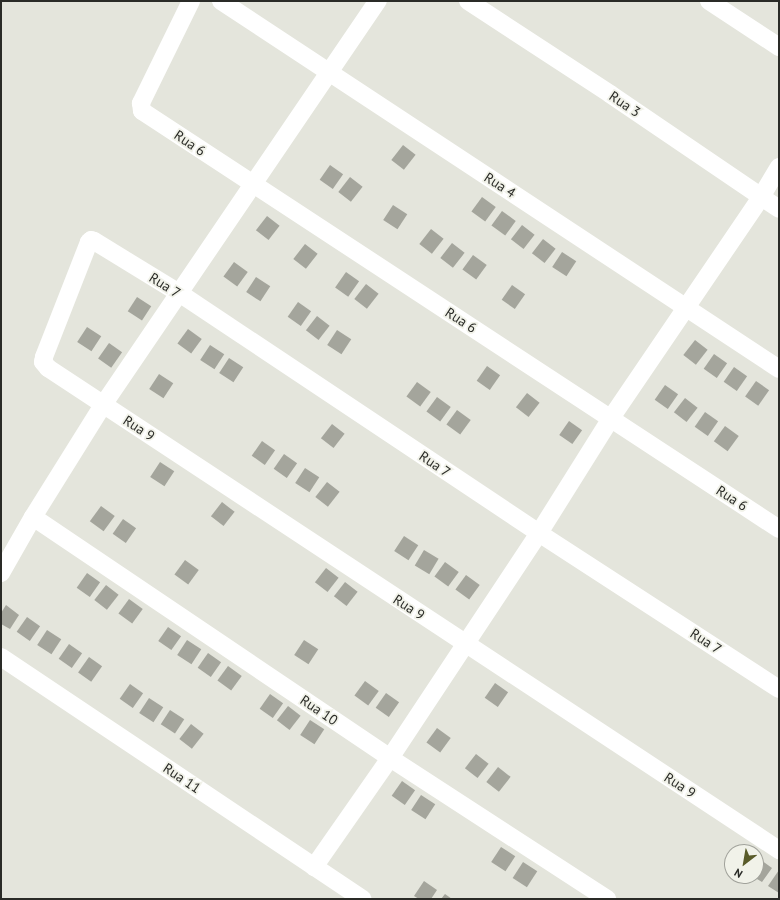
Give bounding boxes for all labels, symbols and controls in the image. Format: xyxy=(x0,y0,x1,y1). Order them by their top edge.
street label: Rua 3 xyxy=(606,88,644,120)
street label: Rua 6 xyxy=(171,127,209,159)
street label: Rua 4 xyxy=(481,169,519,201)
street label: Rua 7 xyxy=(146,269,184,301)
street label: Rua 6 xyxy=(442,304,480,336)
street label: Rua 9 xyxy=(120,412,158,444)
street label: Rua 7 xyxy=(416,448,454,480)
street label: Rua 6 xyxy=(713,482,751,514)
street label: Rua 9 xyxy=(390,591,428,623)
street label: Rua 7 xyxy=(687,625,725,657)
street label: Rua 10 xyxy=(297,691,341,729)
street label: Rua 11 xyxy=(160,759,204,797)
street label: Rua 9 xyxy=(661,769,699,801)
north arrow xyxy=(724,844,764,884)
text: N xyxy=(732,866,745,881)

